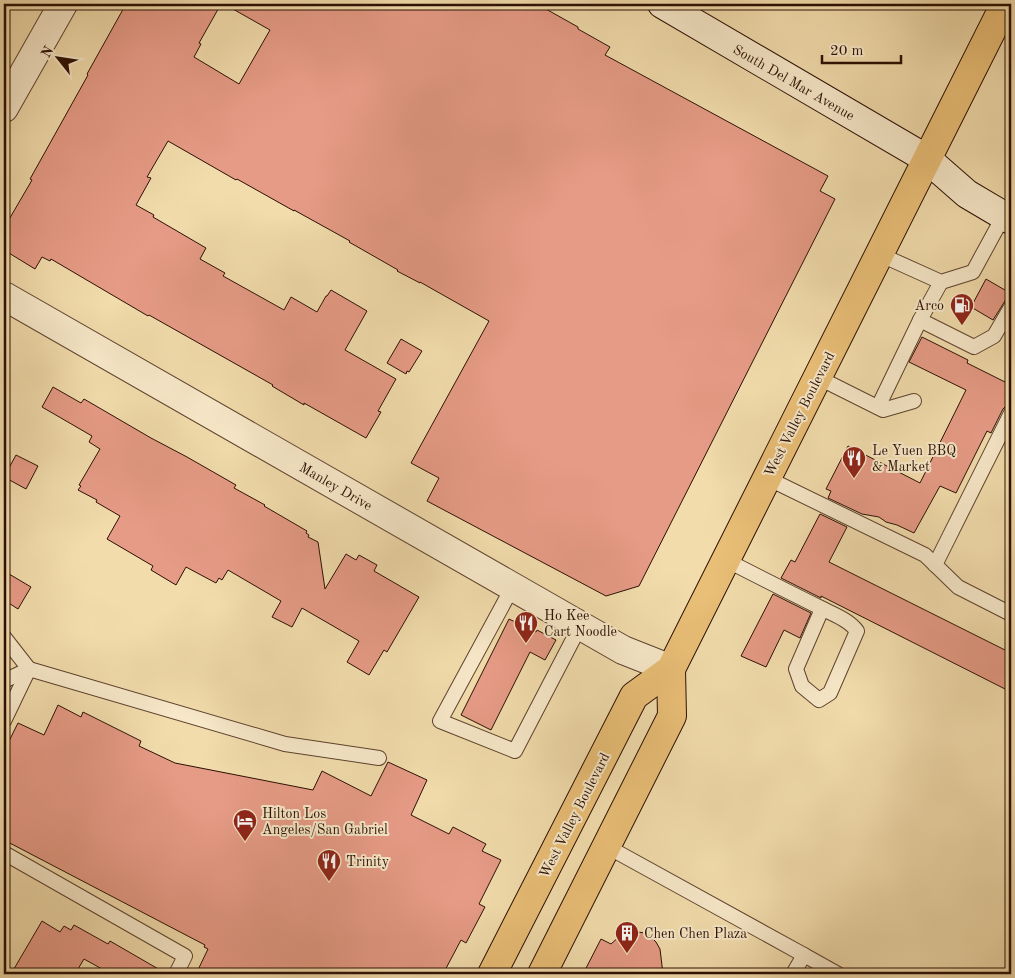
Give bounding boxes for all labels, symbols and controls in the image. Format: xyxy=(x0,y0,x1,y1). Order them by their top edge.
north arrow xyxy=(32,32,82,82)
scale bar xyxy=(822,32,901,64)
street label: South Del Mar Avenue xyxy=(731,42,856,123)
text: N xyxy=(39,44,56,60)
text: 20 m xyxy=(830,44,864,59)
fuel station icon: Arco xyxy=(949,292,975,326)
place label: Arco xyxy=(915,299,944,313)
street label: West Valley Boulevard xyxy=(762,350,837,479)
place label: Le Yuen BBQ & Market xyxy=(872,444,956,474)
restaurant icon: Le Yuen BBQ & Market xyxy=(841,445,867,479)
street label: Manley Drive xyxy=(297,460,374,513)
place label: Ho Kee Cart Noodle xyxy=(544,609,617,639)
restaurant icon: Ho Kee Cart Noodle xyxy=(513,610,539,644)
street label: West Valley Boulevard xyxy=(537,751,612,880)
place label: Hilton Los Angeles/San Gabriel xyxy=(262,807,388,837)
hotel icon: Hilton Los Angeles/San Gabriel xyxy=(232,808,258,842)
restaurant icon: Trinity xyxy=(316,848,342,882)
place label: Trinity xyxy=(346,855,390,869)
building icon: Chen Chen Plaza xyxy=(614,920,640,954)
place label: Chen Chen Plaza xyxy=(644,927,747,941)

